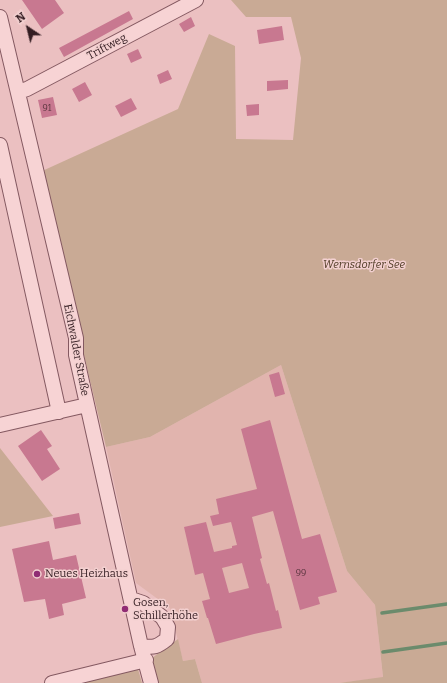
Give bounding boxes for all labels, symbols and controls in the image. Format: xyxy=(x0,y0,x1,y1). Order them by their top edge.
north arrow xyxy=(8,8,48,48)
text: N xyxy=(14,10,28,26)
street label: Triftweg xyxy=(85,31,129,63)
house number: 91 xyxy=(43,103,51,113)
park label: Wernsdorfer See xyxy=(323,258,405,272)
street label: Eichwalder Straße xyxy=(61,303,91,397)
place label: Neues Heizhaus xyxy=(45,567,128,581)
house number: 99 xyxy=(296,568,306,578)
marker: Neues Heizhaus xyxy=(32,569,42,579)
place label: Gosen, Schillerhöhe xyxy=(133,596,198,622)
marker: Gosen, Schillerhöhe xyxy=(120,604,130,614)

